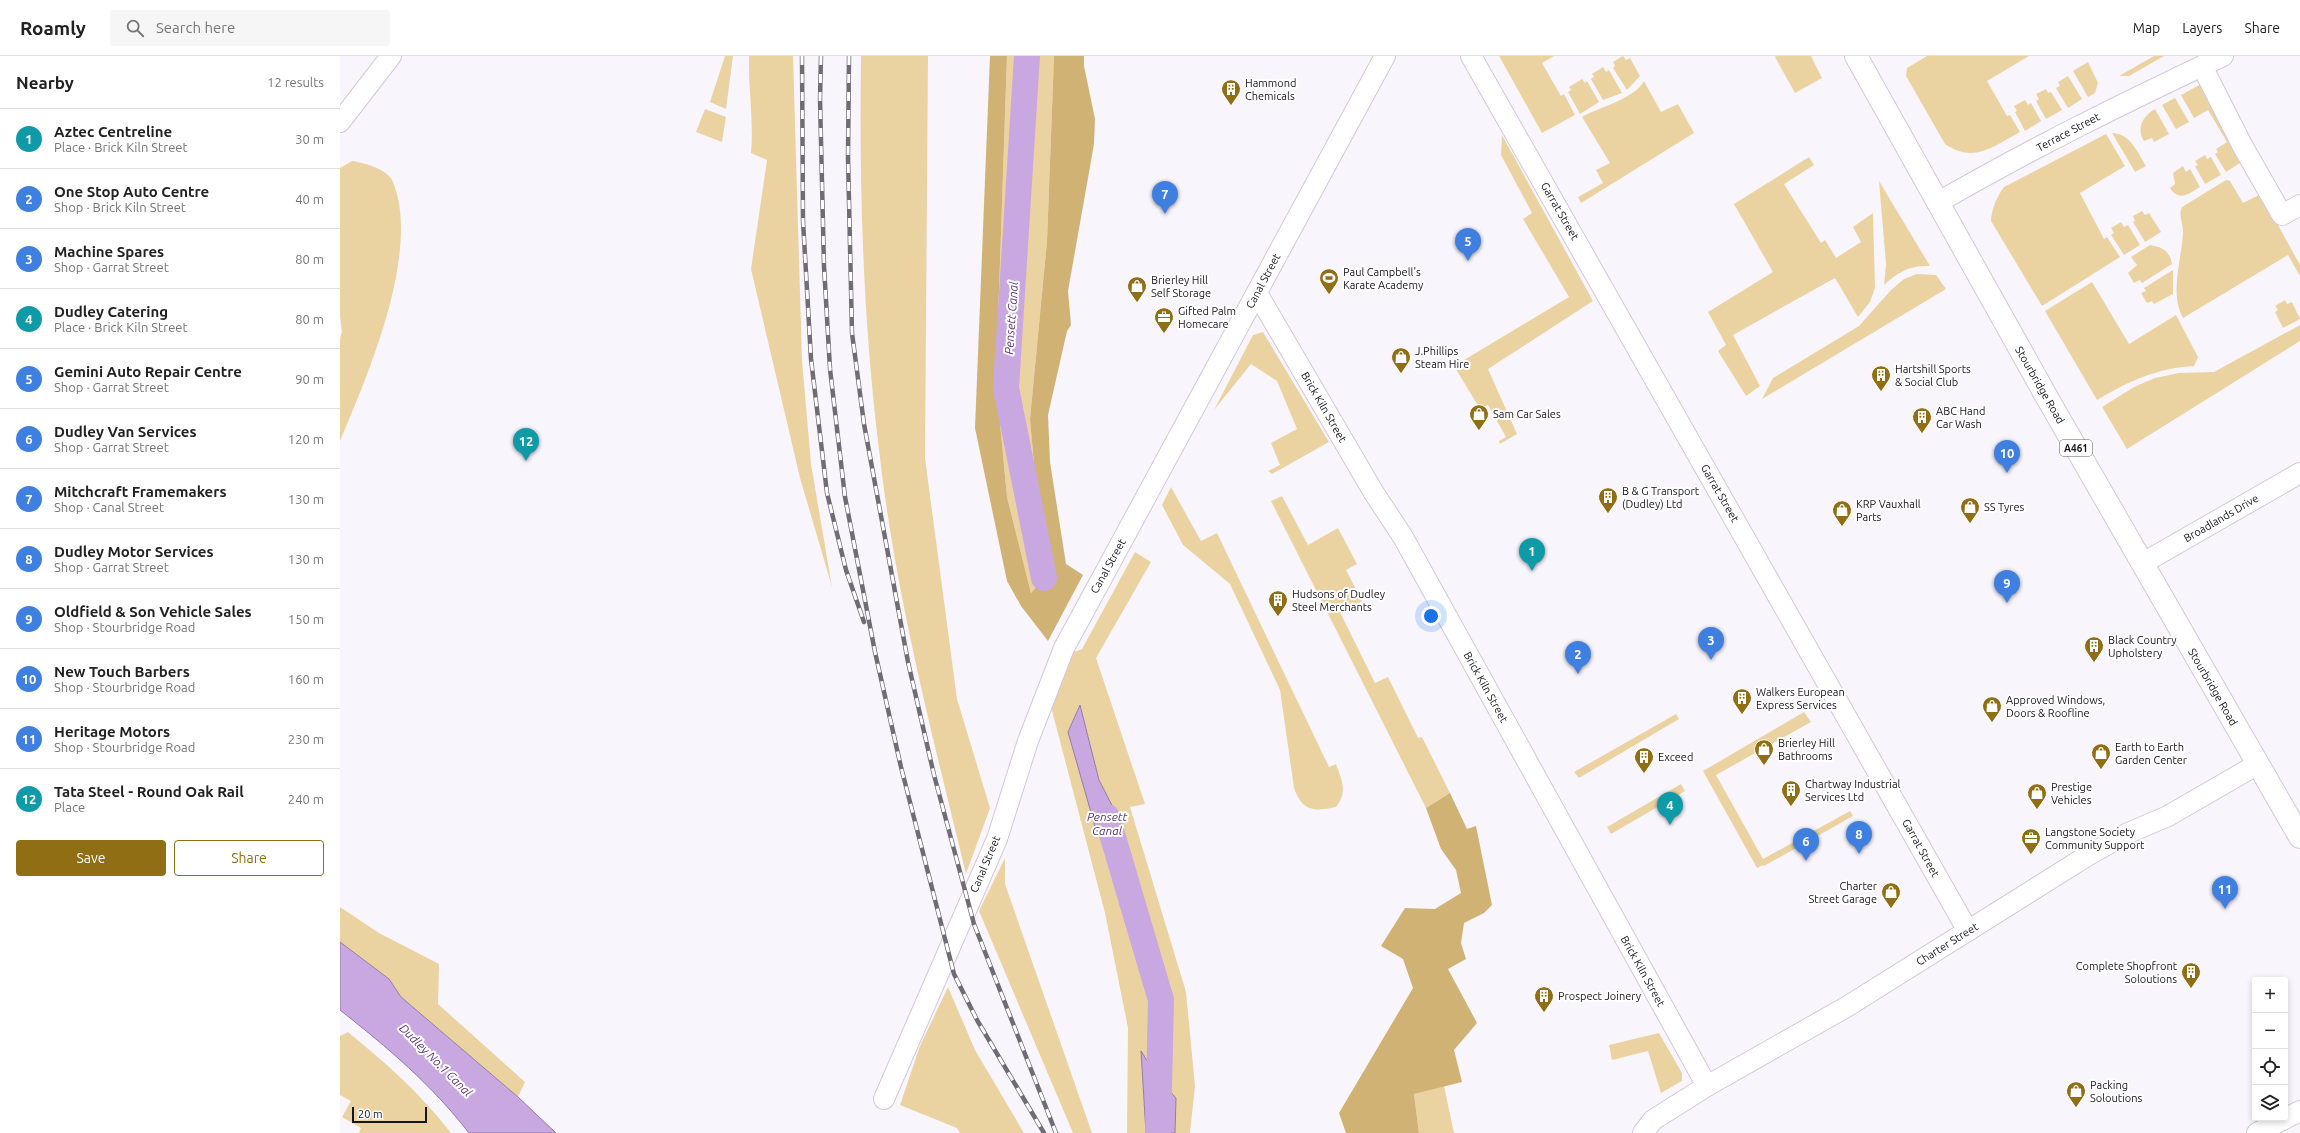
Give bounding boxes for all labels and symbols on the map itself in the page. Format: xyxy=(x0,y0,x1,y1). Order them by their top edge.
place label: Hammond Chemicals xyxy=(1245,77,1296,102)
building icon: Hammond Chemicals xyxy=(1220,78,1242,106)
street label: Terrace Street xyxy=(2034,110,2102,154)
street label: Garrat Street xyxy=(1539,180,1582,243)
pin: 7 xyxy=(1152,181,1178,214)
pin: 5 xyxy=(1455,228,1481,261)
street label: Canal Street xyxy=(1244,251,1283,311)
place label: Paul Campbell's Karate Academy xyxy=(1343,266,1424,291)
sports icon: Paul Campbell's Karate Academy xyxy=(1318,267,1340,295)
place label: Brierley Hill Self Storage xyxy=(1151,274,1211,299)
shop icon: Brierley Hill Self Storage xyxy=(1126,275,1148,303)
water label: Pensett Canal xyxy=(1002,280,1020,355)
place label: Gifted Palm Homecare xyxy=(1178,305,1236,330)
office icon: Gifted Palm Homecare xyxy=(1153,306,1175,334)
street label: Stourbridge Road xyxy=(2013,344,2067,426)
place label: J.Phillips Steam Hire xyxy=(1415,345,1469,370)
shop icon: J.Phillips Steam Hire xyxy=(1390,346,1412,374)
place label: Hartshill Sports & Social Club xyxy=(1895,363,1971,388)
building icon: Hartshill Sports & Social Club xyxy=(1870,364,1892,392)
street label: Brick Kiln Street xyxy=(1299,370,1349,445)
shop icon: Sam Car Sales xyxy=(1468,403,1490,431)
place label: ABC Hand Car Wash xyxy=(1936,405,1985,430)
building icon: ABC Hand Car Wash xyxy=(1911,406,1933,434)
place label: Sam Car Sales xyxy=(1493,408,1561,420)
pin: 12 xyxy=(513,428,539,461)
pin: 10 xyxy=(1994,440,2020,473)
road number: A461 xyxy=(2060,440,2092,456)
street label: Garrat Street xyxy=(1699,462,1742,525)
place label: B & G Transport (Dudley) Ltd xyxy=(1622,485,1700,511)
building icon: B & G Transport (Dudley) Ltd xyxy=(1597,486,1619,514)
street label: Broadlands Drive xyxy=(2182,492,2260,544)
shop icon: SS Tyres xyxy=(1959,496,1981,524)
place label: KRP Vauxhall Parts xyxy=(1856,498,1921,523)
shop icon: KRP Vauxhall Parts xyxy=(1831,499,1853,527)
place label: SS Tyres xyxy=(1984,501,2024,513)
street label: Canal Street xyxy=(1088,536,1128,595)
pin: 1 xyxy=(1519,538,1545,571)
pin: 9 xyxy=(1994,570,2020,603)
place label: Hudsons of Dudley Steel Merchants xyxy=(1292,588,1386,613)
building icon: Hudsons of Dudley Steel Merchants xyxy=(1267,589,1289,617)
your location xyxy=(1421,606,1441,626)
pin: 3 xyxy=(1698,627,1724,660)
place label: Black Country Upholstery xyxy=(2108,634,2177,659)
building icon: Black Country Upholstery xyxy=(2083,635,2105,663)
pin: 2 xyxy=(1565,641,1591,674)
street label: Stourbridge Road xyxy=(2186,646,2240,728)
street label: Brick Kiln Street xyxy=(1462,650,1511,725)
place label: Walkers European Express Services xyxy=(1756,686,1845,711)
building icon: Walkers European Express Services xyxy=(1731,687,1753,715)
place label: Approved Windows, Doors & Roofline xyxy=(2006,694,2105,719)
shop icon: Approved Windows, Doors & Roofline xyxy=(1981,695,2003,723)
place label: Brierley Hill Bathrooms xyxy=(1778,737,1835,762)
shop icon: Brierley Hill Bathrooms xyxy=(1753,738,1775,766)
place label: Earth to Earth Garden Center xyxy=(2115,741,2188,766)
shop icon: Earth to Earth Garden Center xyxy=(2090,742,2112,770)
building icon: Exceed xyxy=(1633,746,1655,774)
place label: Exceed xyxy=(1658,751,1693,763)
place label: Chartway Industrial Services Ltd xyxy=(1805,778,1901,803)
building icon: Chartway Industrial Services Ltd xyxy=(1780,779,1802,807)
place label: Prestige Vehicles xyxy=(2051,781,2092,806)
shop icon: Prestige Vehicles xyxy=(2026,782,2048,810)
pin: 4 xyxy=(1657,792,1683,825)
water label: Pensett Canal xyxy=(1087,810,1127,837)
street label: Garrat Street xyxy=(1900,817,1942,880)
pin: 8 xyxy=(1846,821,1872,854)
place label: Langstone Society Community Support xyxy=(2045,826,2145,851)
office icon: Langstone Society Community Support xyxy=(2020,827,2042,855)
pin: 6 xyxy=(1793,828,1819,861)
street label: Canal Street xyxy=(968,833,1003,894)
pin: 11 xyxy=(2212,876,2238,909)
place label: Charter Street Garage xyxy=(1809,880,1878,905)
shop icon: Charter Street Garage xyxy=(1880,881,1902,909)
street label: Charter Street xyxy=(1914,920,1981,968)
street label: Brick Kiln Street xyxy=(1619,934,1668,1009)
place label: Complete Shopfront Soloutions xyxy=(2076,960,2178,985)
building icon: Complete Shopfront Soloutions xyxy=(2180,961,2202,989)
building icon: Prospect Joinery xyxy=(1533,985,1555,1013)
place label: Prospect Joinery xyxy=(1558,990,1642,1002)
water label: Dudley No.1 Canal xyxy=(397,1021,475,1099)
place label: Packing Soloutions xyxy=(2090,1079,2143,1104)
shop icon: Packing Soloutions xyxy=(2065,1080,2087,1108)
scale bar xyxy=(352,1105,427,1124)

